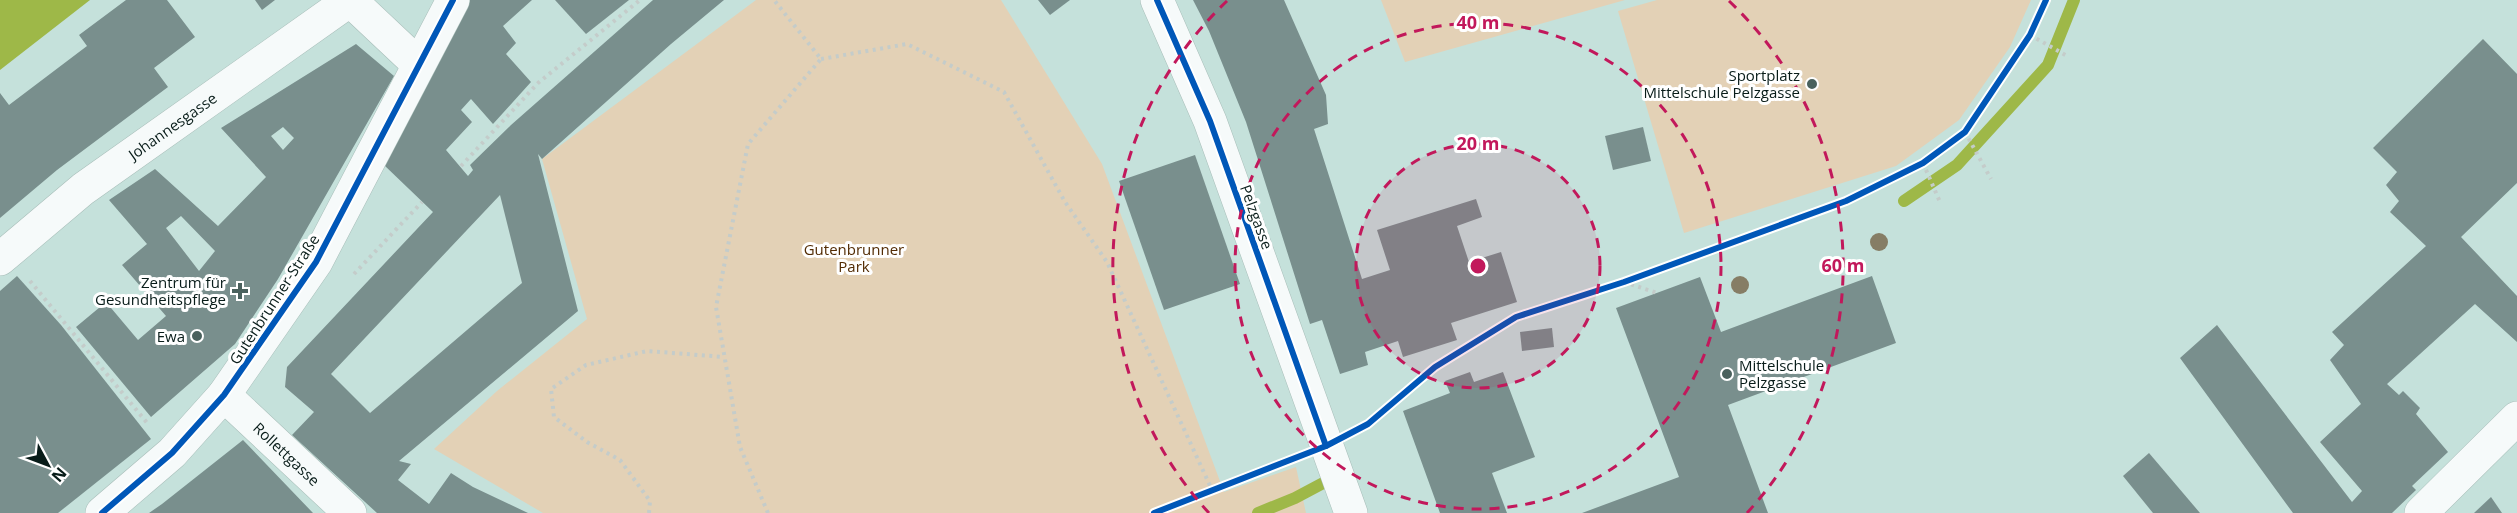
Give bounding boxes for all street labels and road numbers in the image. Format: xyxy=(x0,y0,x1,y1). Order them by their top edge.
street label: Johannesgasse xyxy=(123,88,220,165)
street label: Pelzgasse xyxy=(1236,182,1278,252)
street label: Gutenbrunner-Straße xyxy=(224,230,324,368)
street label: Rollettgasse xyxy=(249,418,324,490)

